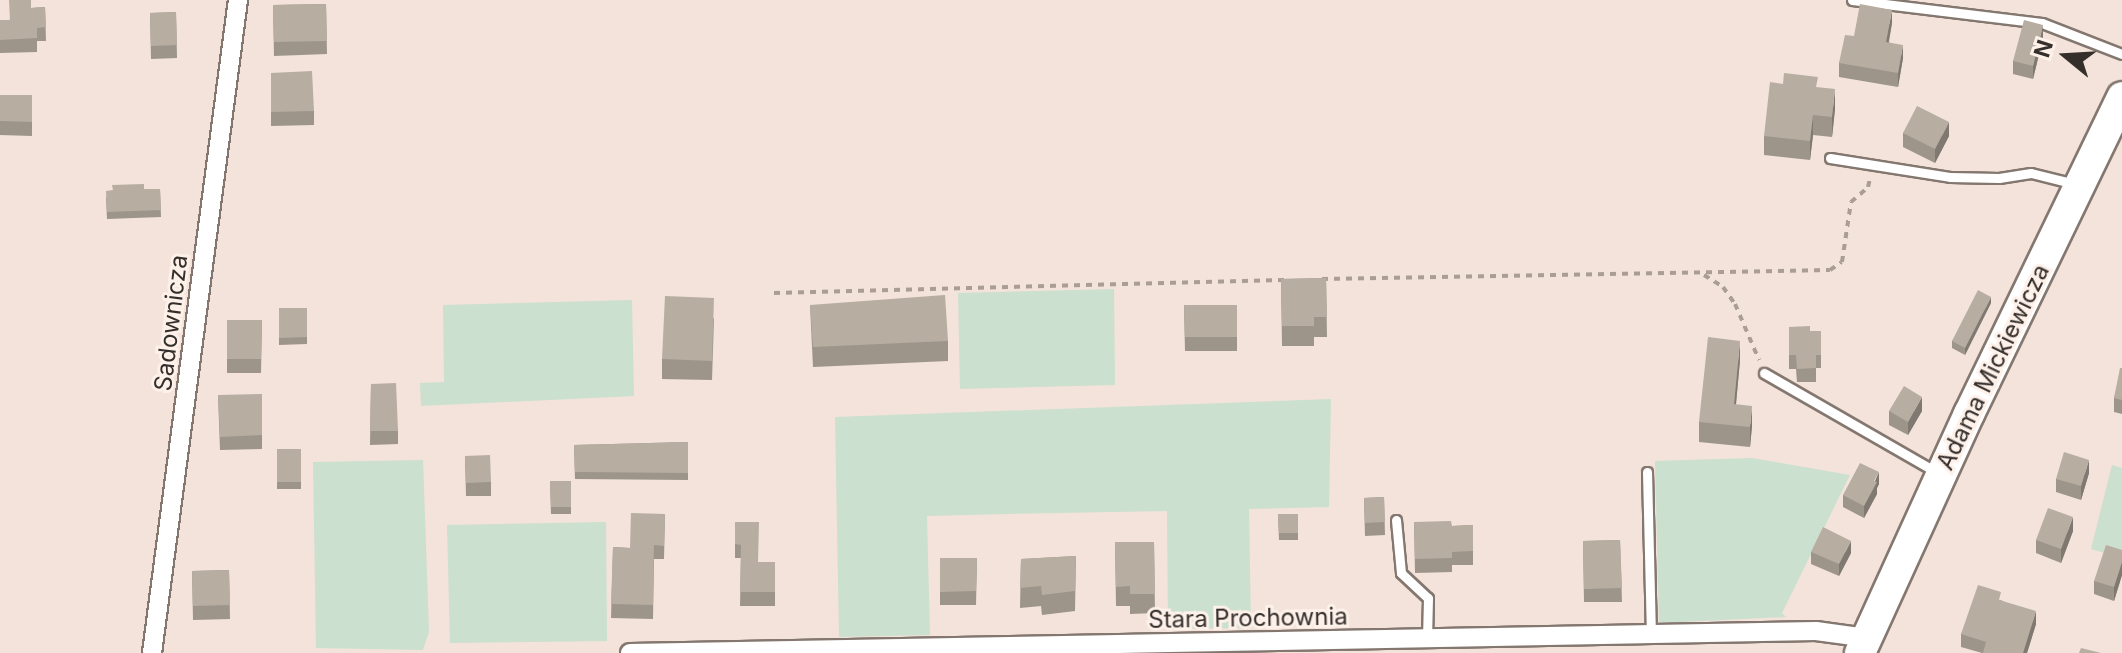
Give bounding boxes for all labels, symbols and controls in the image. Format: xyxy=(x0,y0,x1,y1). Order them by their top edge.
north arrow xyxy=(2026,16,2106,96)
text: N xyxy=(2028,37,2058,61)
street label: Sadownicza xyxy=(148,253,194,393)
street label: Adama Mickiewicza xyxy=(1931,259,2055,475)
street label: Stara Prochownia xyxy=(1148,602,1348,634)

